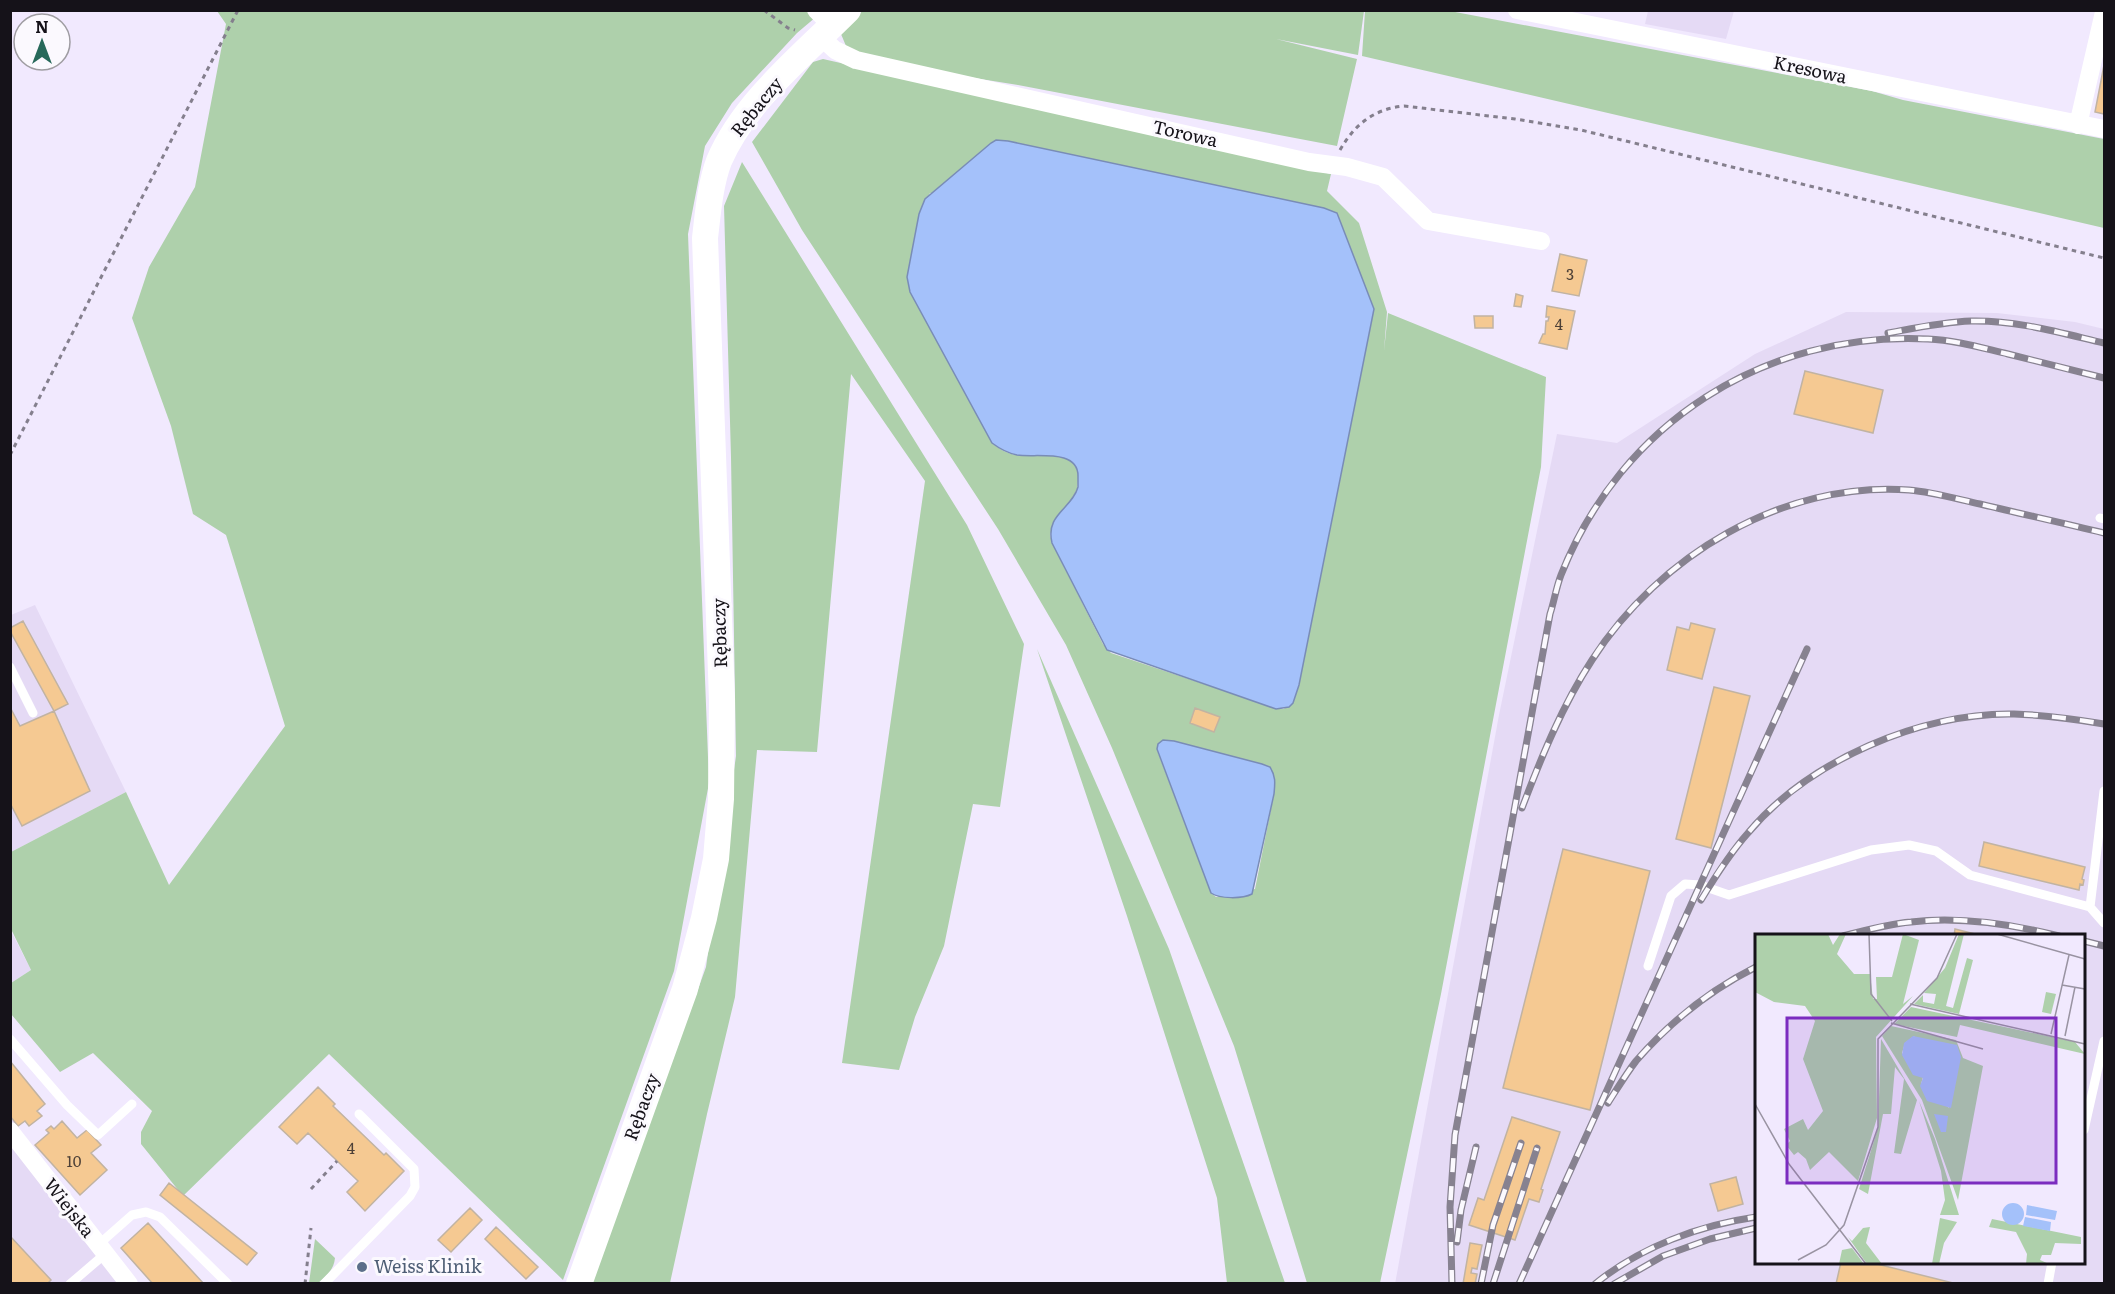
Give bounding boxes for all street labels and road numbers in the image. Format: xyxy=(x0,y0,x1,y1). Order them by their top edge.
street label: Kresowa xyxy=(1771,48,1850,90)
street label: Rębaczy xyxy=(723,70,789,142)
street label: Torowa xyxy=(1150,112,1221,153)
street label: Rębaczy xyxy=(704,597,733,668)
street label: Rębaczy xyxy=(616,1068,665,1144)
street label: Wiejska xyxy=(38,1172,102,1243)

